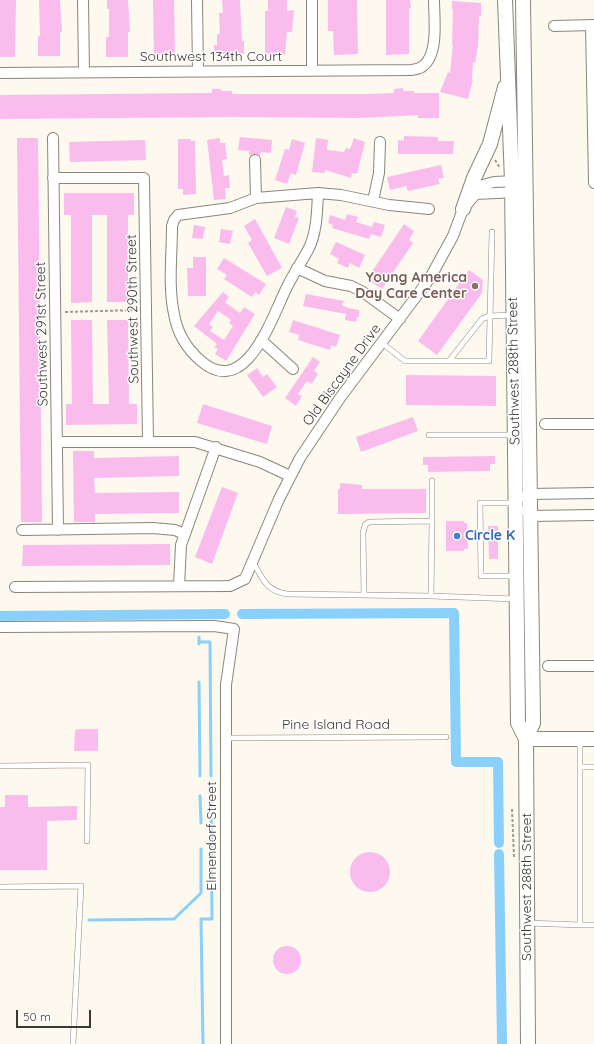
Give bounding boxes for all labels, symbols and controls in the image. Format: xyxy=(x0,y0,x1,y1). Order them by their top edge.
street label: Southwest 134th Court xyxy=(140,49,282,65)
street label: Southwest 290th Street xyxy=(123,234,143,384)
street label: Southwest 291st Street xyxy=(32,261,52,407)
place label: Young America Day Care Center xyxy=(355,270,467,302)
marker: Young America Day Care Center xyxy=(470,281,480,291)
street label: Southwest 288th Street xyxy=(504,297,524,445)
street label: Old Biscayne Drive xyxy=(299,321,385,429)
place label: Circle K xyxy=(465,528,515,544)
marker: Circle K xyxy=(452,531,462,541)
street label: Pine Island Road xyxy=(282,717,390,733)
street label: Elmendorf Street xyxy=(204,781,220,891)
street label: Southwest 288th Street xyxy=(519,813,535,961)
scale bar xyxy=(18,1002,93,1028)
text: 50 m xyxy=(23,1009,51,1024)

